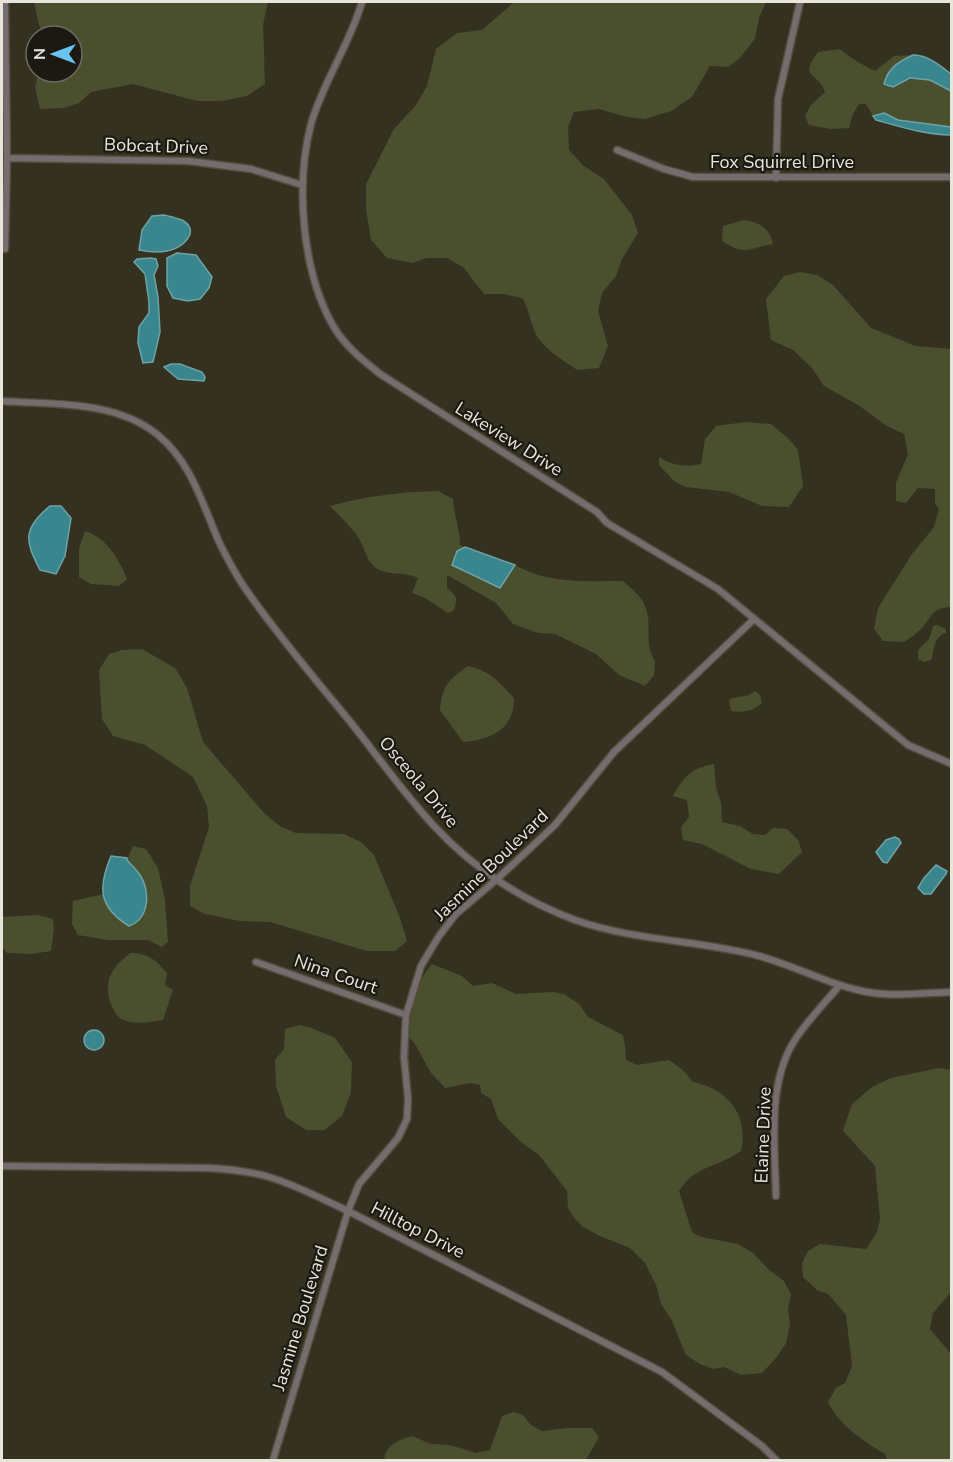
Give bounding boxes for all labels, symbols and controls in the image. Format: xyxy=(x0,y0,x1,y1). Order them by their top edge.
north arrow xyxy=(24,24,84,84)
text: N xyxy=(29,48,51,60)
street label: Bobcat Drive xyxy=(104,132,208,160)
street label: Fox Squirrel Drive xyxy=(710,150,854,174)
street label: Lakeview Drive xyxy=(451,396,567,482)
street label: Osceola Drive xyxy=(374,731,464,833)
street label: Jasmine Boulevard xyxy=(428,804,553,927)
street label: Nina Court xyxy=(291,949,382,1000)
street label: Elaine Drive xyxy=(749,1086,777,1184)
street label: Hilltop Drive xyxy=(367,1196,469,1264)
street label: Jasmine Boulevard xyxy=(266,1243,333,1394)

